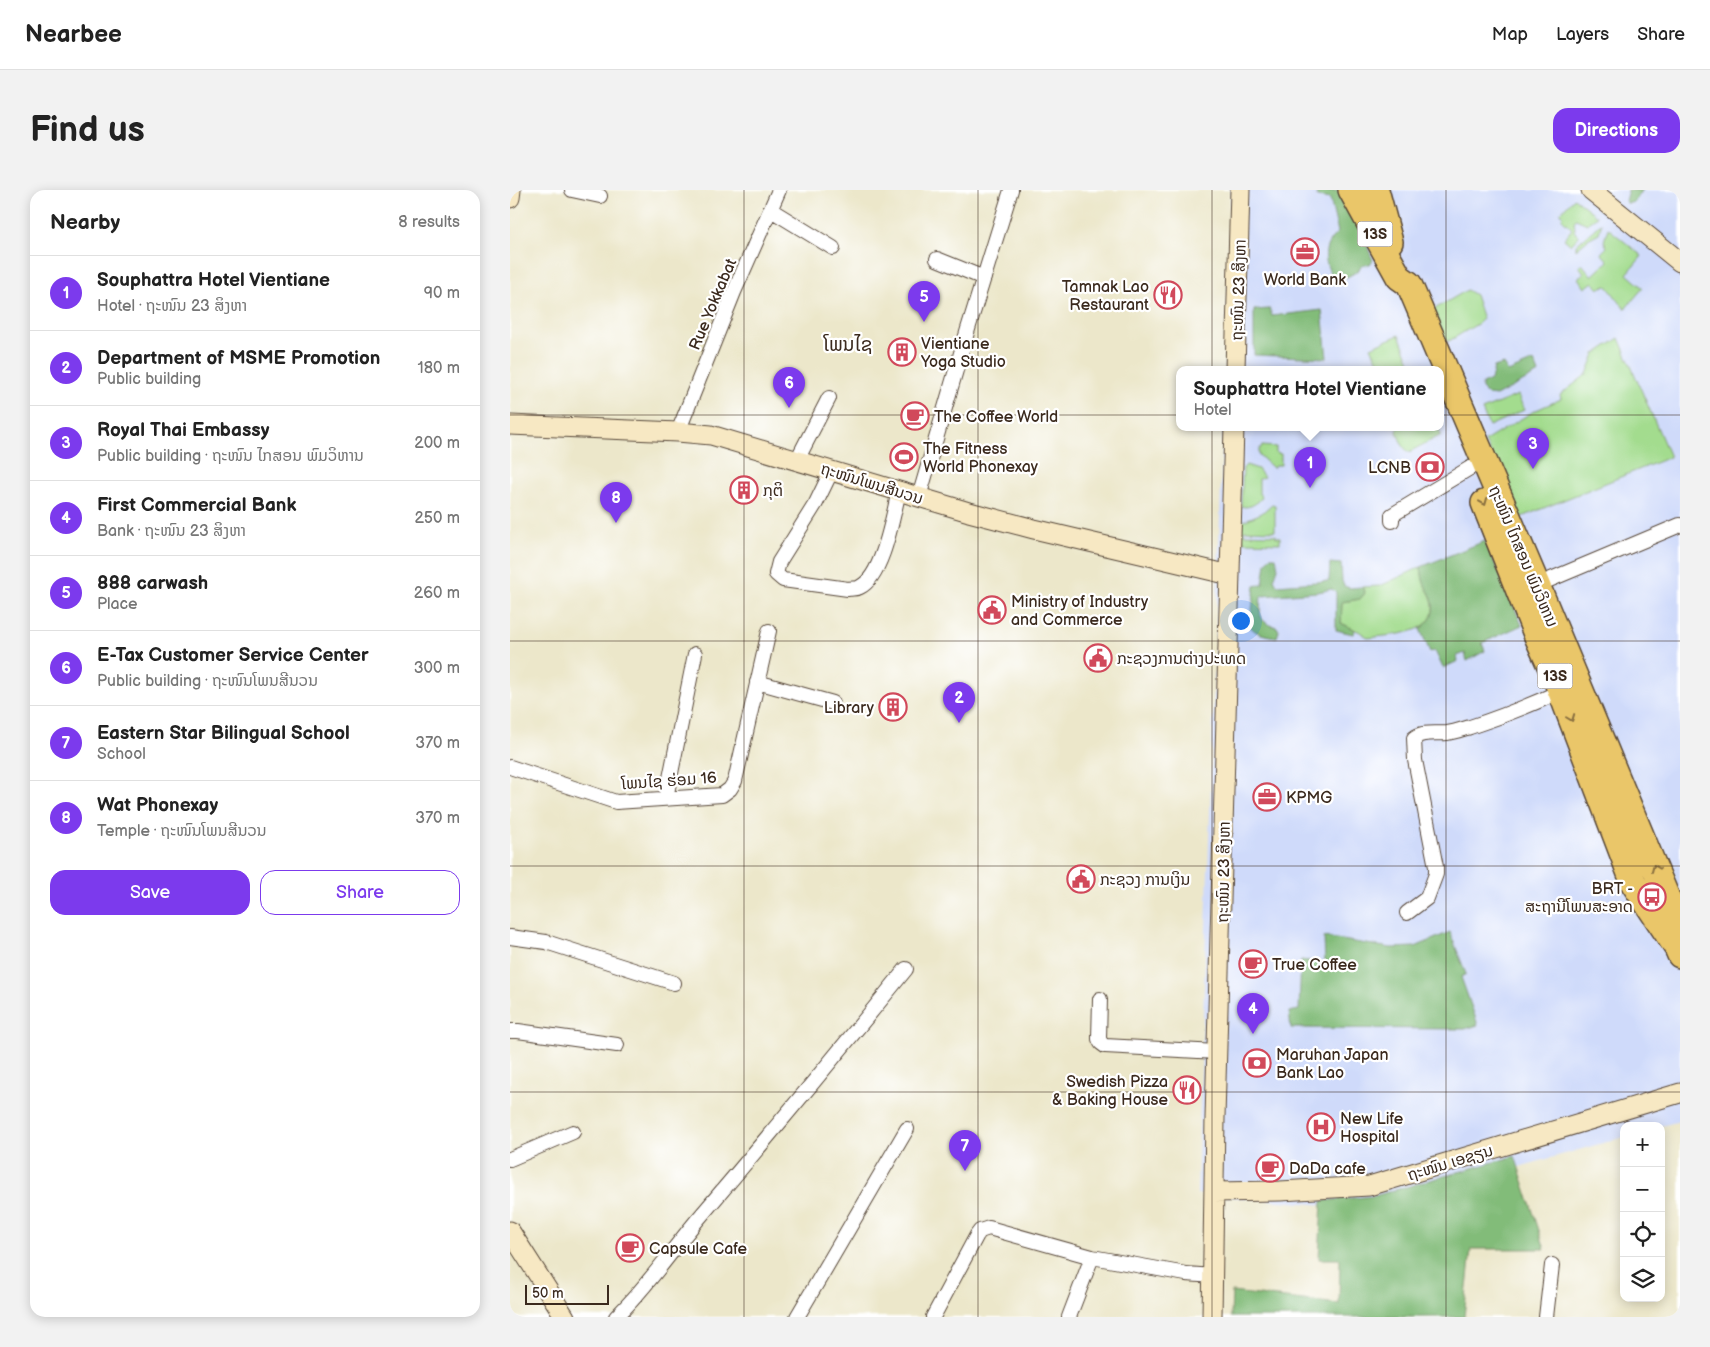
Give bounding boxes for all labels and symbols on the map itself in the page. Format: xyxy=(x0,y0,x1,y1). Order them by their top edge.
road number: 13S xyxy=(1358,222,1392,246)
office icon: World Bank xyxy=(1290,237,1320,267)
street label: ຖະໜົນ 23 ສິງຫາ xyxy=(1228,239,1251,341)
street label: Rue Yokkabat xyxy=(686,256,741,353)
place label: World Bank xyxy=(1264,271,1346,290)
place label: Tamnak Lao Restaurant xyxy=(1062,278,1149,315)
restaurant icon: Tamnak Lao Restaurant xyxy=(1153,280,1183,310)
pin: 5 xyxy=(908,281,940,322)
district label: ໂພນໄຊ xyxy=(823,334,872,357)
place label: Vientiane Yoga Studio xyxy=(920,335,1006,372)
building icon: Vientiane Yoga Studio xyxy=(887,337,917,367)
pin: 6 xyxy=(773,367,805,408)
cafe icon: The Coffee World xyxy=(900,401,930,431)
place label: The Coffee World xyxy=(934,408,1058,427)
pin: 3 xyxy=(1517,428,1549,469)
place label: The Fitness World Phonexay xyxy=(923,440,1039,477)
sports icon: The Fitness World Phonexay xyxy=(889,442,919,472)
pin: 1 xyxy=(1294,447,1326,488)
bank icon: LCNB xyxy=(1415,452,1445,482)
place label: LCNB xyxy=(1368,459,1411,478)
street label: ຖະໜົນໂພນສີນວນ xyxy=(818,460,925,509)
building icon: ກຸຕິ xyxy=(729,475,759,505)
pin: 8 xyxy=(600,482,632,523)
place label: ກຸຕິ xyxy=(763,482,783,501)
street label: ຖະໜົນ ໄກສອນ ພົມວິຫານ xyxy=(1484,483,1561,630)
one-way arrow xyxy=(1478,497,1488,506)
place label: Ministry of Industry and Commerce xyxy=(1011,593,1149,630)
public building icon: Ministry of Industry and Commerce xyxy=(977,595,1007,625)
your location xyxy=(1228,608,1254,634)
public building icon: ກະຊວງການຕ່າງປະເທດ xyxy=(1083,643,1113,673)
place label: ກະຊວງການຕ່າງປະເທດ xyxy=(1117,650,1246,669)
road number: 13S xyxy=(1538,664,1572,688)
pin: 2 xyxy=(943,682,975,723)
building icon: Library xyxy=(878,692,908,722)
place label: Library xyxy=(824,699,875,718)
one-way arrow xyxy=(1565,713,1575,721)
street label: ໂພນໄຊ ຮ່ອມ 16 xyxy=(620,769,717,794)
office icon: KPMG xyxy=(1252,782,1282,812)
place label: KPMG xyxy=(1286,789,1332,808)
street label: ຖະໜົນ 23 ສິງຫາ xyxy=(1214,821,1235,923)
public building icon: ກະຊວງ ການເງິນ xyxy=(1066,864,1096,894)
one-way arrow xyxy=(1650,864,1661,873)
place label: ກະຊວງ ການເງິນ xyxy=(1100,871,1190,890)
place label: BRT - ສະຖານີໂພນສະອາດ xyxy=(1525,880,1633,917)
bus stop icon: BRT - ສະຖານີໂພນສະອາດ xyxy=(1637,882,1667,912)
cafe icon: True Coffee xyxy=(1238,949,1268,979)
place label: True Coffee xyxy=(1272,956,1357,975)
pin: 4 xyxy=(1237,993,1269,1034)
place label: Maruhan Japan Bank Lao xyxy=(1276,1046,1388,1083)
bank icon: Maruhan Japan Bank Lao xyxy=(1242,1048,1272,1078)
place label: Swedish Pizza & Baking House xyxy=(1052,1073,1168,1110)
restaurant icon: Swedish Pizza & Baking House xyxy=(1172,1075,1202,1105)
place label: New Life Hospital xyxy=(1340,1110,1404,1147)
hospital icon: New Life Hospital xyxy=(1306,1112,1336,1142)
pin: 7 xyxy=(949,1130,981,1171)
street label: ຖະໜົນ ເອຊຽນ xyxy=(1405,1141,1496,1185)
cafe icon: DaDa cafe xyxy=(1255,1153,1285,1183)
place label: DaDa cafe xyxy=(1289,1160,1366,1179)
cafe icon: Capsule Cafe xyxy=(615,1233,645,1263)
place label: Capsule Cafe xyxy=(649,1240,748,1259)
scale bar xyxy=(525,1282,609,1305)

